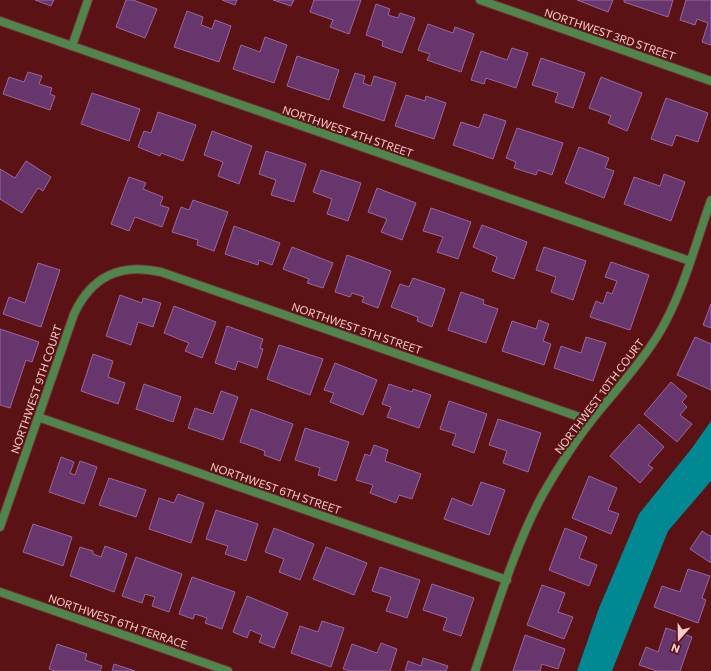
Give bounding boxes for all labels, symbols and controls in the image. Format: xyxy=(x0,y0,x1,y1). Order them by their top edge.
street label: NORTHWEST 3RD STREET xyxy=(543,5,677,63)
street label: NORTHWEST 4TH STREET xyxy=(281,102,415,160)
street label: NORTHWEST 5TH STREET xyxy=(290,300,424,356)
street label: NORTHWEST 9TH COURT xyxy=(8,323,64,455)
street label: NORTHWEST 10TH COURT xyxy=(551,336,647,456)
street label: NORTHWEST 6TH STREET xyxy=(209,459,343,517)
street label: NORTHWEST 6TH TERRACE xyxy=(47,591,189,651)
north arrow xyxy=(659,619,699,659)
text: N xyxy=(669,641,682,656)

